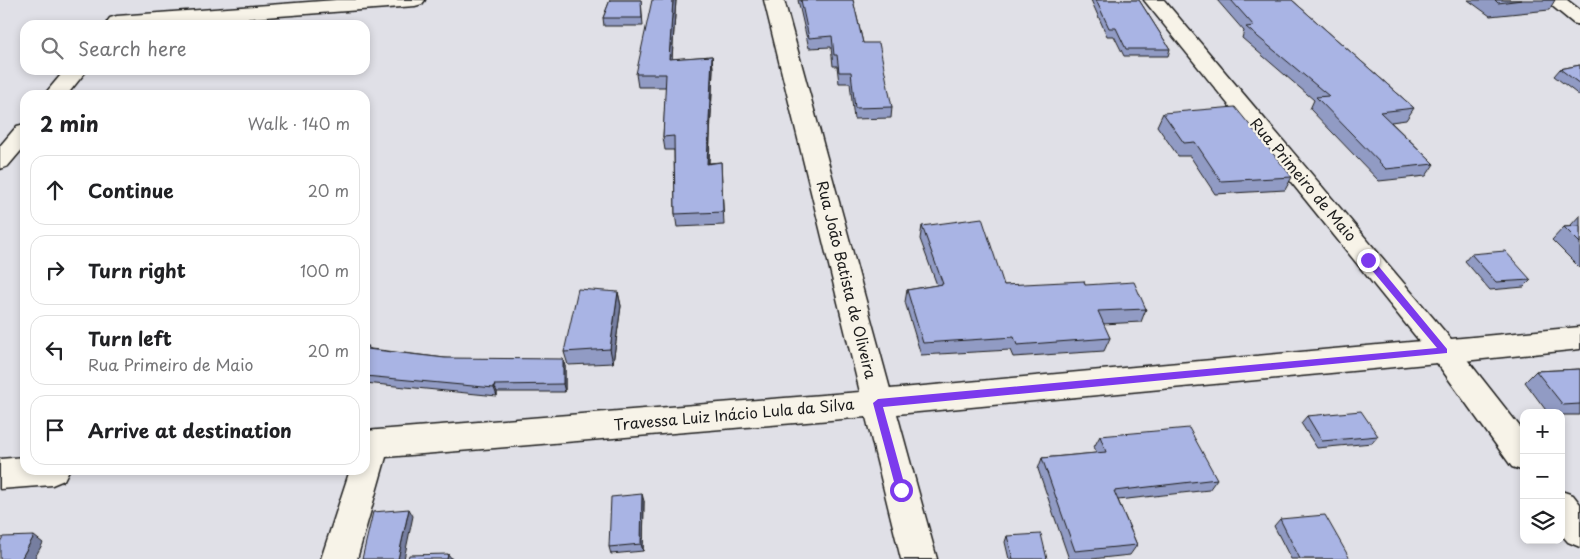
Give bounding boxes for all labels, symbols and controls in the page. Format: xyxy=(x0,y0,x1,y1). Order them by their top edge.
search box xyxy=(20,20,370,75)
icon: search xyxy=(38,34,66,62)
text: Search here xyxy=(78,34,187,62)
text: 2 min xyxy=(40,107,99,139)
text: Walk · 140 m xyxy=(248,111,350,135)
street label: Rua Primeiro de Maio xyxy=(1245,112,1363,246)
icon: ahead xyxy=(41,176,69,204)
text: Continue xyxy=(88,176,174,204)
text: 20 m xyxy=(308,178,349,202)
street label: Rua João Batista de Oliveira xyxy=(812,178,883,382)
route end xyxy=(1357,249,1380,272)
icon: right xyxy=(41,256,69,284)
text: Turn right xyxy=(88,256,186,284)
text: 100 m xyxy=(300,258,349,282)
text: Turn left xyxy=(88,324,172,352)
icon: left xyxy=(41,336,69,364)
text: 20 m xyxy=(308,338,349,362)
text: Rua Primeiro de Maio xyxy=(88,352,253,376)
street label: Travessa Luiz Inácio Lula da Silva xyxy=(613,391,856,435)
map controls xyxy=(1520,409,1565,544)
button: + xyxy=(1520,409,1565,454)
icon: arrive xyxy=(41,416,69,444)
text: Arrive at destination xyxy=(88,416,292,444)
button: − xyxy=(1520,454,1565,499)
route start xyxy=(890,479,913,502)
button: layers xyxy=(1520,499,1565,544)

